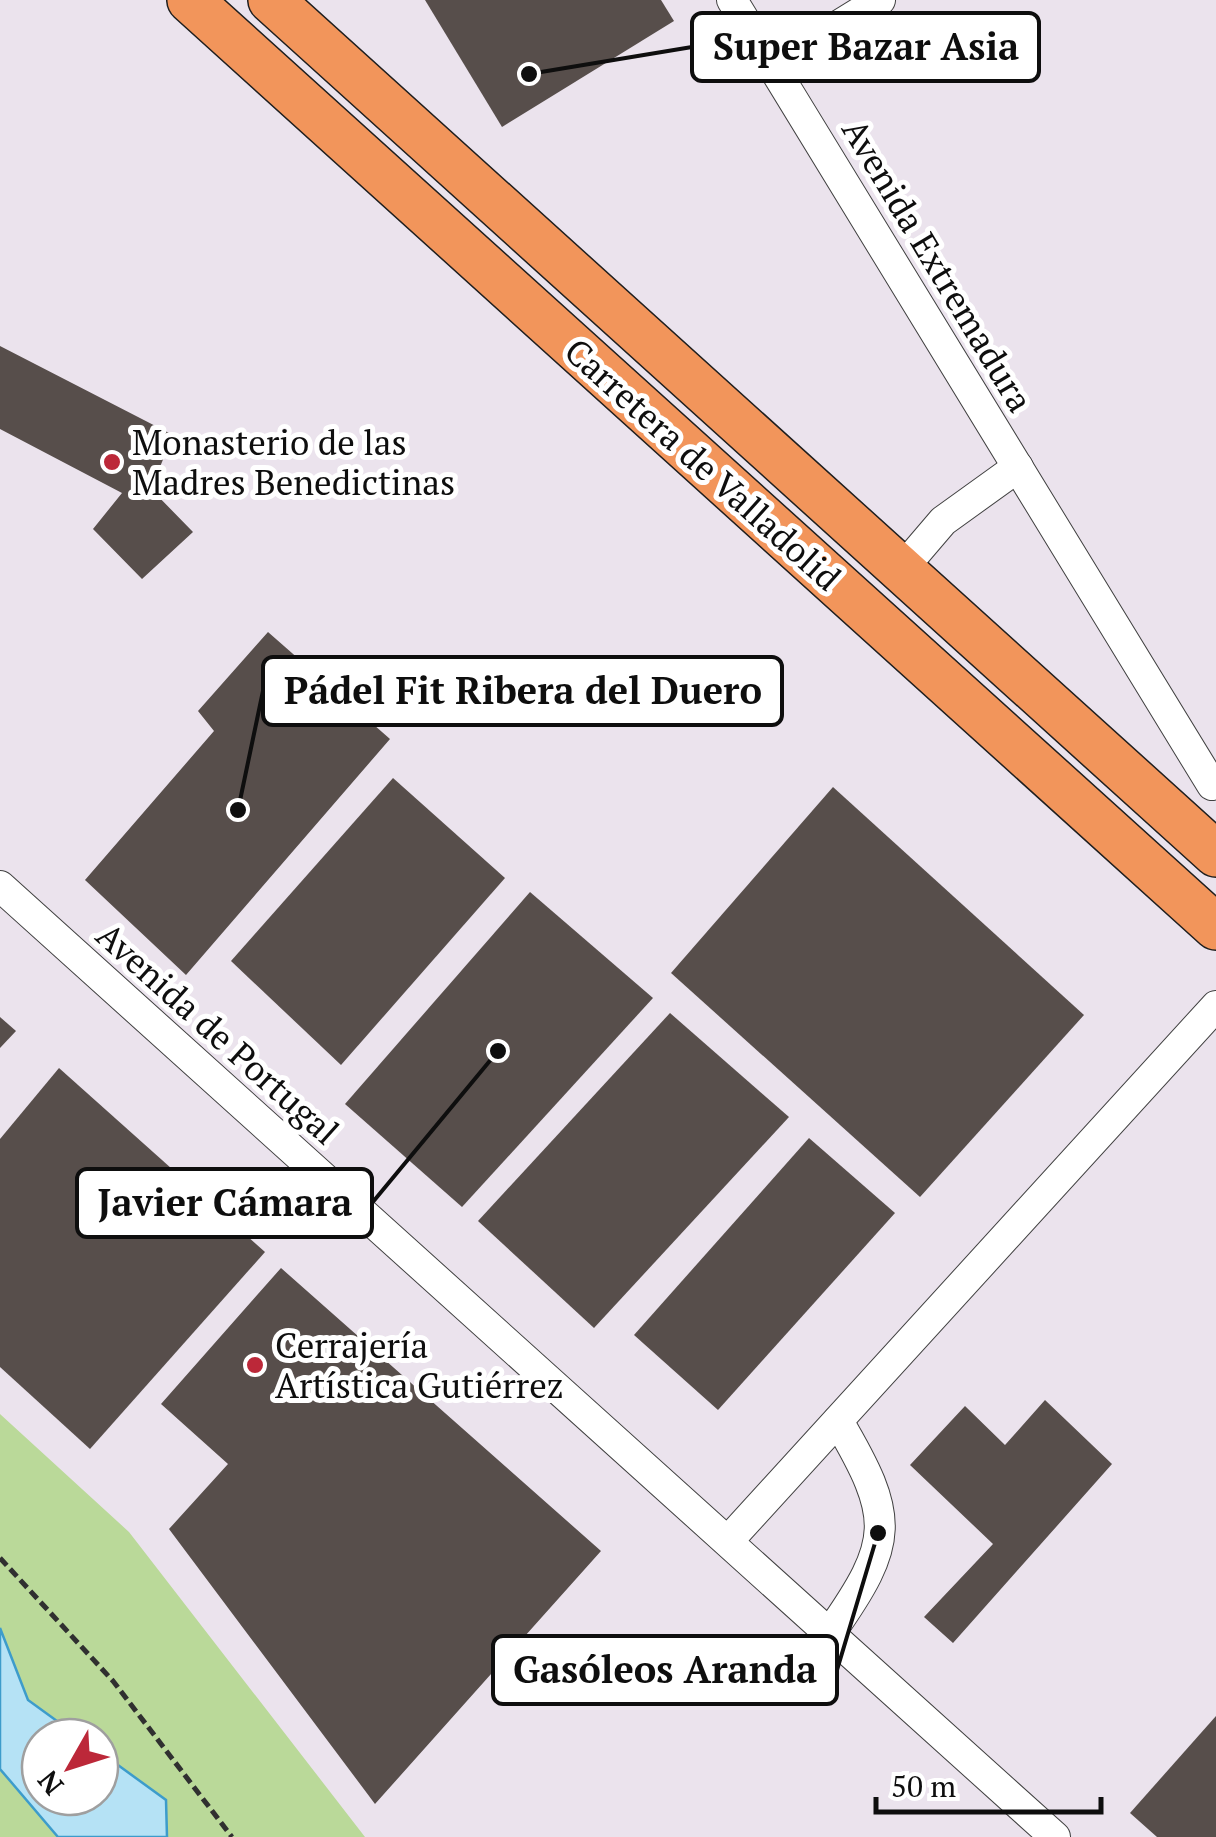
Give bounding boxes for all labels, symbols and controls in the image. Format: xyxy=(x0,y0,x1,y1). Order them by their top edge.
callout: Super Bazar Asia xyxy=(692,13,1039,81)
text: Super Bazar Asia xyxy=(713,21,1019,71)
street label: Avenida Extremadura xyxy=(832,110,1044,420)
street label: Carretera de Valladolid xyxy=(555,328,851,600)
place label: Monasterio de las Madres Benedictinas xyxy=(132,419,455,505)
marker: Monasterio de las Madres Benedictinas xyxy=(101,451,123,473)
callout: Pádel Fit Ribera del Duero xyxy=(263,657,782,725)
text: Pádel Fit Ribera del Duero xyxy=(284,665,762,715)
street label: Avenida de Portugal xyxy=(87,912,349,1154)
callout: Javier Cámara xyxy=(77,1169,372,1237)
text: Javier Cámara xyxy=(98,1177,352,1227)
place label: Cerrajería Artística Gutiérrez xyxy=(275,1322,564,1408)
marker: Cerrajería Artística Gutiérrez xyxy=(244,1354,266,1376)
callout: Gasóleos Aranda xyxy=(493,1636,837,1704)
text: Gasóleos Aranda xyxy=(513,1644,817,1694)
north arrow xyxy=(20,1717,120,1817)
scale bar xyxy=(876,1752,1101,1814)
text: N xyxy=(29,1763,71,1803)
text: 50 m xyxy=(891,1766,956,1806)

